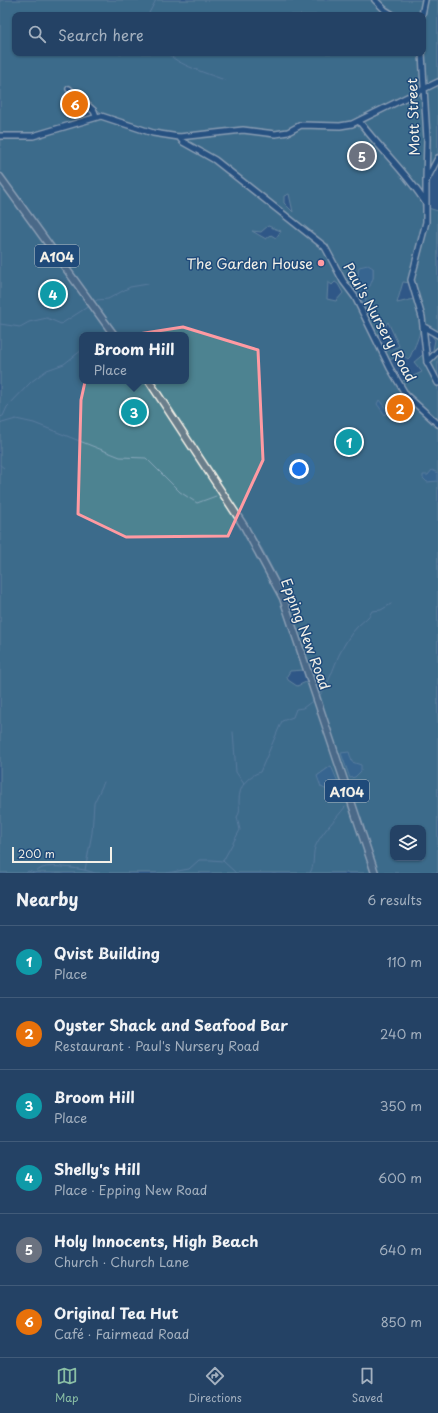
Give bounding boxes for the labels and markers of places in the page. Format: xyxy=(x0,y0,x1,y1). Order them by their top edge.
pin: 6 xyxy=(62,89,88,119)
pin: 5 xyxy=(349,141,375,171)
place label: The Garden House xyxy=(186,253,313,274)
marker: The Garden House xyxy=(316,258,326,268)
pin: 4 xyxy=(40,279,66,309)
pin: 2 xyxy=(387,393,413,423)
pin: 3 xyxy=(121,397,147,427)
pin: 1 xyxy=(336,427,362,457)

